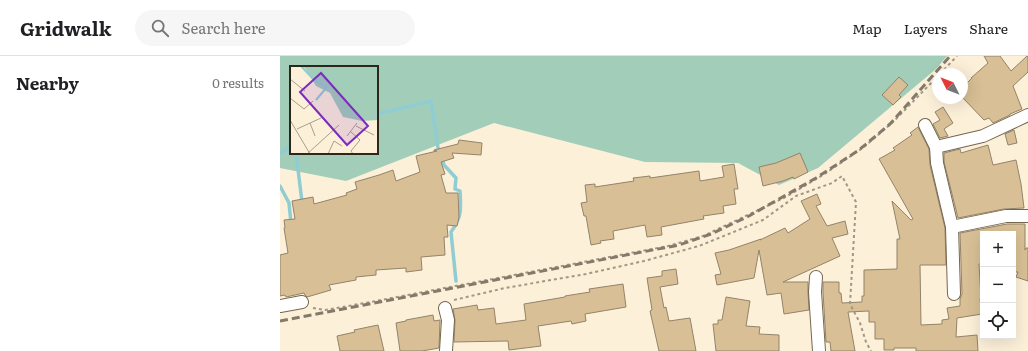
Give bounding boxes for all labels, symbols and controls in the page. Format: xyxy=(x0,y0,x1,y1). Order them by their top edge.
search box xyxy=(135,10,415,46)
text: Gridwalk xyxy=(20,14,111,42)
text: Search here xyxy=(181,16,266,39)
icon: search xyxy=(149,17,171,39)
text: Map xyxy=(852,18,882,38)
text: Layers xyxy=(904,18,947,38)
text: Share xyxy=(969,18,1008,38)
inset map xyxy=(290,66,378,154)
north arrow xyxy=(932,68,968,104)
text: Nearby xyxy=(16,70,79,95)
text: 0 results xyxy=(212,73,264,92)
map controls xyxy=(980,231,1016,339)
button: + xyxy=(980,231,1016,267)
button: − xyxy=(980,267,1016,303)
button: locate xyxy=(980,303,1016,339)

